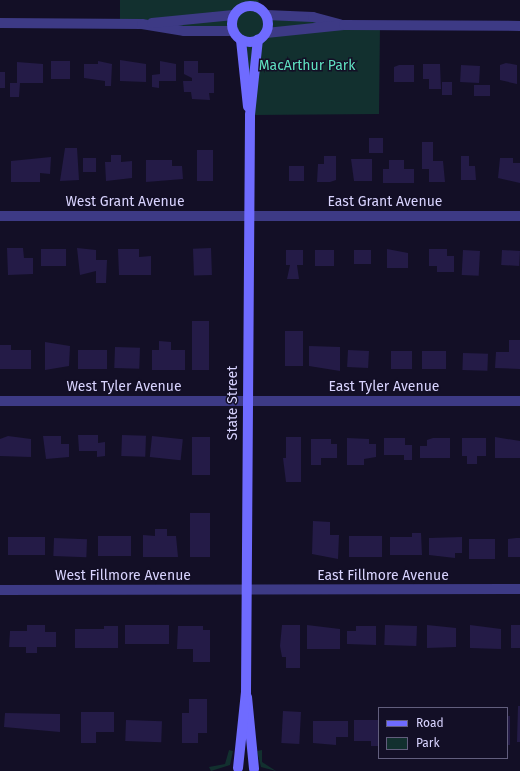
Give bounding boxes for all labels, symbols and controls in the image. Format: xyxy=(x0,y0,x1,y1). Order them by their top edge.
park label: MacArthur Park xyxy=(259,58,355,74)
street label: West Grant Avenue xyxy=(65,194,185,210)
street label: East Grant Avenue xyxy=(328,194,442,210)
street label: State Street xyxy=(225,366,241,440)
street label: West Tyler Avenue xyxy=(66,379,182,395)
street label: East Tyler Avenue xyxy=(329,379,439,395)
street label: West Fillmore Avenue xyxy=(55,568,191,584)
street label: East Fillmore Avenue xyxy=(317,568,449,584)
legend xyxy=(378,707,508,759)
text: Road xyxy=(416,716,444,730)
text: Park xyxy=(416,736,440,750)

